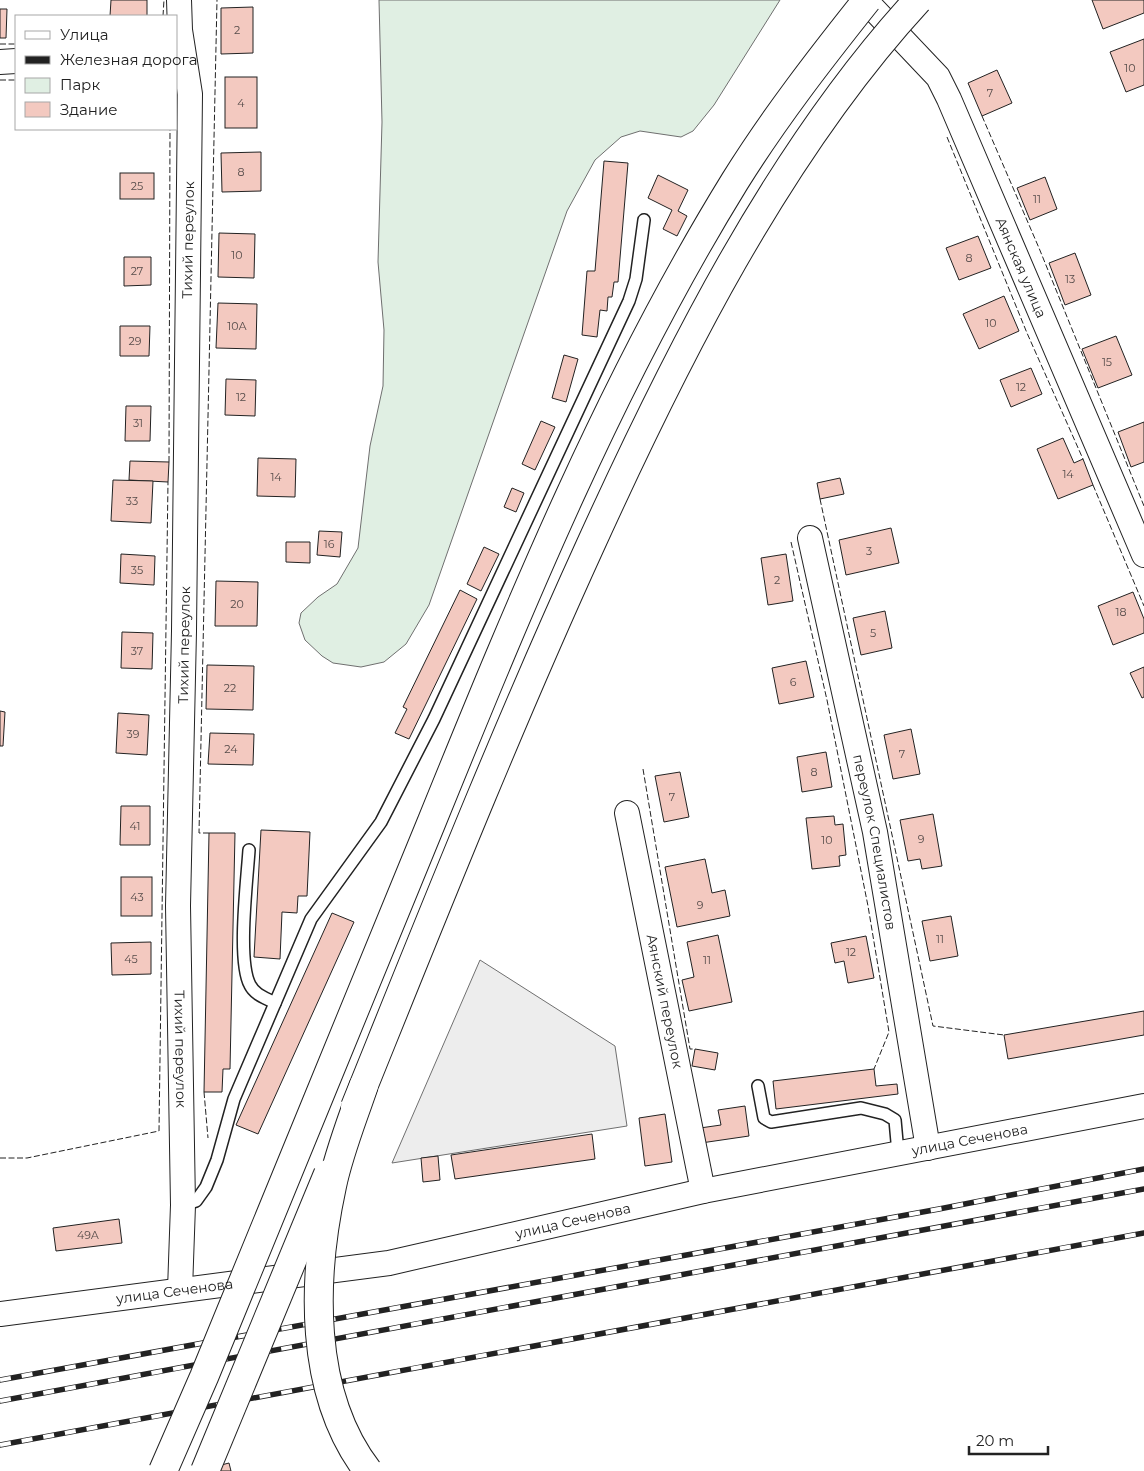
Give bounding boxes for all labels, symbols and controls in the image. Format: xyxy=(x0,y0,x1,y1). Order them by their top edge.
legend xyxy=(15,15,178,130)
house number: 2 xyxy=(234,23,240,37)
text: Улица xyxy=(60,25,108,44)
text: Железная дорога xyxy=(60,50,197,69)
house number: 10 xyxy=(1124,61,1136,75)
text: Парк xyxy=(60,75,100,94)
house number: 7 xyxy=(987,86,993,100)
house number: 4 xyxy=(237,96,245,110)
text: Здание xyxy=(60,100,118,119)
house number: 8 xyxy=(237,165,245,179)
house number: 25 xyxy=(131,179,143,193)
street label: Тихий переулок xyxy=(178,181,198,299)
house number: 11 xyxy=(1033,192,1041,206)
street label: Аянская улица xyxy=(992,214,1051,321)
house number: 10 xyxy=(231,248,243,262)
house number: 8 xyxy=(965,251,973,265)
house number: 27 xyxy=(131,264,143,278)
house number: 13 xyxy=(1065,272,1075,286)
house number: 10 xyxy=(985,316,997,330)
house number: 10А xyxy=(227,319,247,333)
house number: 29 xyxy=(129,334,142,348)
house number: 15 xyxy=(1102,355,1112,369)
house number: 12 xyxy=(1016,380,1026,394)
house number: 12 xyxy=(236,390,246,404)
house number: 31 xyxy=(133,416,143,430)
house number: 14 xyxy=(1062,467,1074,481)
house number: 14 xyxy=(270,470,282,484)
house number: 33 xyxy=(126,494,138,508)
house number: 16 xyxy=(324,537,335,551)
house number: 3 xyxy=(866,544,872,558)
house number: 35 xyxy=(131,563,143,577)
house number: 2 xyxy=(774,573,780,587)
street label: Тихий переулок xyxy=(174,586,194,704)
house number: 20 xyxy=(230,597,244,611)
house number: 18 xyxy=(1116,605,1127,619)
house number: 5 xyxy=(870,626,876,640)
house number: 37 xyxy=(131,644,143,658)
house number: 6 xyxy=(790,675,797,689)
house number: 22 xyxy=(224,681,236,695)
house number: 39 xyxy=(127,727,140,741)
house number: 24 xyxy=(224,742,238,756)
house number: 7 xyxy=(899,747,905,761)
street label: переулок Специалистов xyxy=(849,752,900,931)
house number: 8 xyxy=(810,765,818,779)
house number: 7 xyxy=(669,790,675,804)
house number: 41 xyxy=(130,819,140,833)
house number: 9 xyxy=(918,832,925,846)
house number: 10 xyxy=(821,833,833,847)
house number: 43 xyxy=(130,890,144,904)
house number: 9 xyxy=(697,898,704,912)
house number: 11 xyxy=(936,932,944,946)
street label: Аянский переулок xyxy=(643,933,687,1070)
house number: 12 xyxy=(846,945,856,959)
house number: 45 xyxy=(124,952,138,966)
house number: 11 xyxy=(703,953,711,967)
street label: Тихий переулок xyxy=(170,990,190,1108)
street label: улица Сеченова xyxy=(909,1120,1029,1160)
street label: улица Сеченова xyxy=(512,1199,632,1243)
house number: 49А xyxy=(77,1228,100,1242)
street label: улица Сеченова xyxy=(114,1275,234,1308)
scale bar xyxy=(969,1424,1048,1456)
text: 20 m xyxy=(976,1431,1014,1450)

